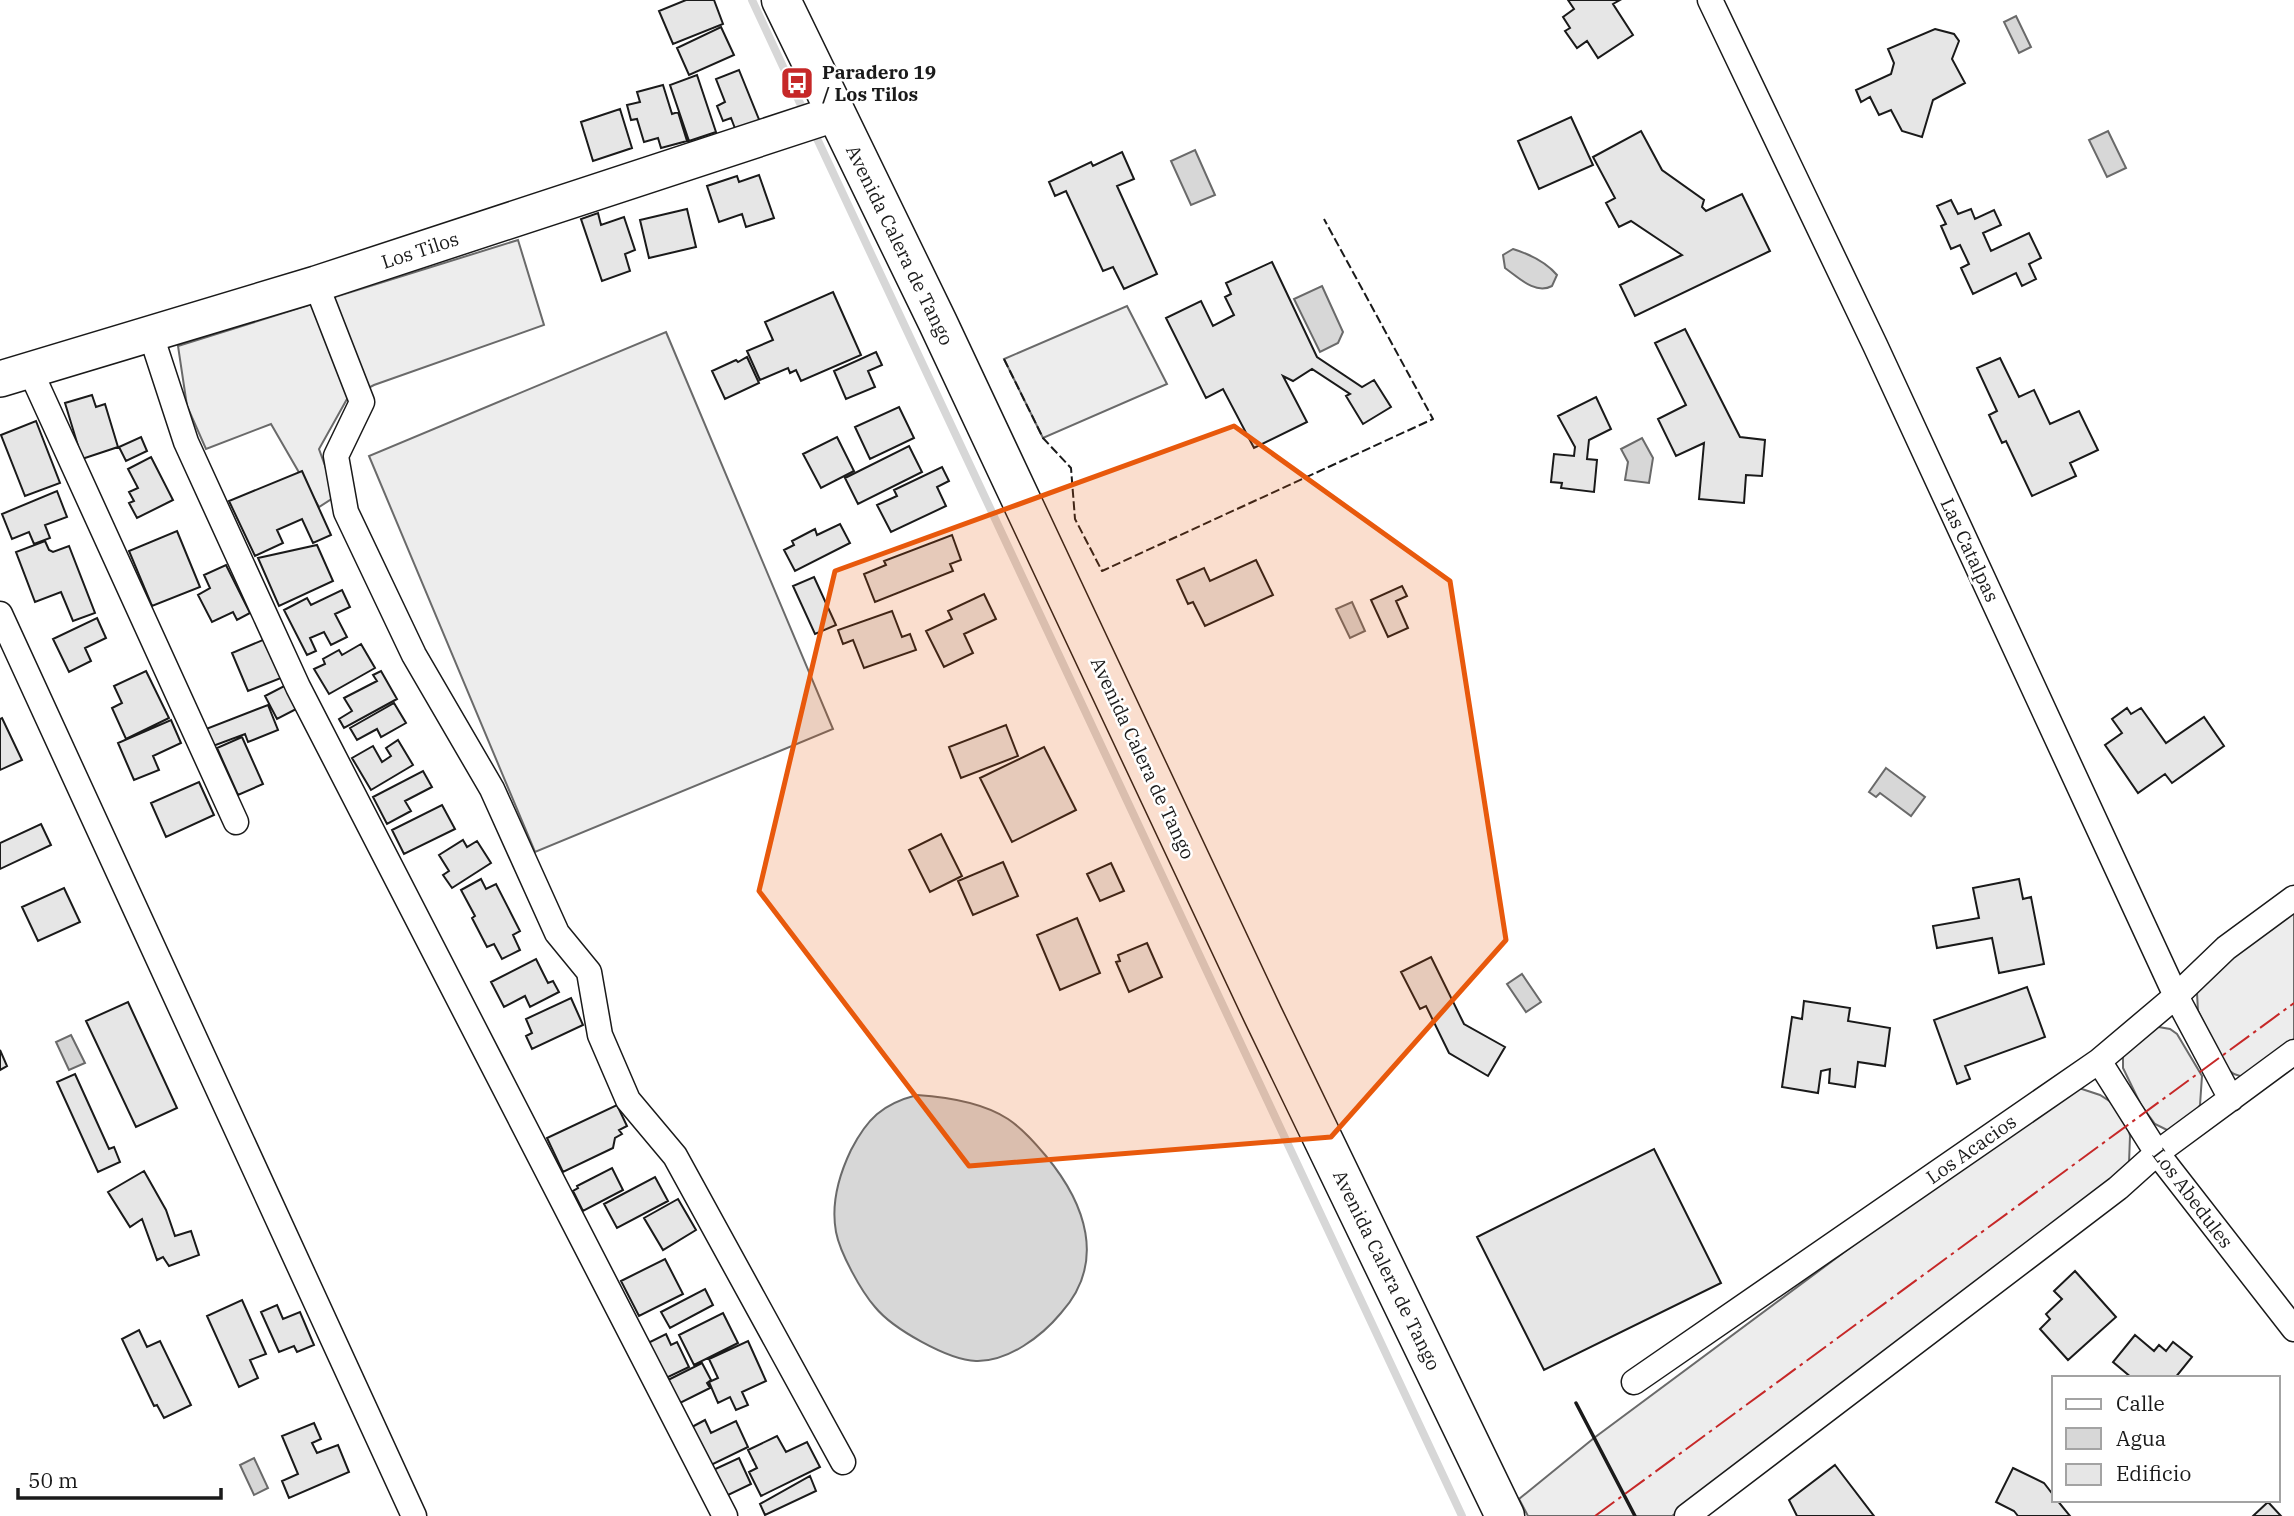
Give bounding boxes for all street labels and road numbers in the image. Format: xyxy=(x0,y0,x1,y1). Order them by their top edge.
street label: Avenida Calera de Tango xyxy=(841,141,959,349)
street label: Los Tilos xyxy=(378,226,462,274)
street label: Las Catalpas xyxy=(1935,494,2005,606)
street label: Avenida Calera de Tango xyxy=(1086,653,1200,863)
street label: Los Acacios xyxy=(1921,1109,2021,1189)
street label: Los Abedules xyxy=(2148,1143,2238,1253)
street label: Avenida Calera de Tango xyxy=(1328,1166,1446,1374)

